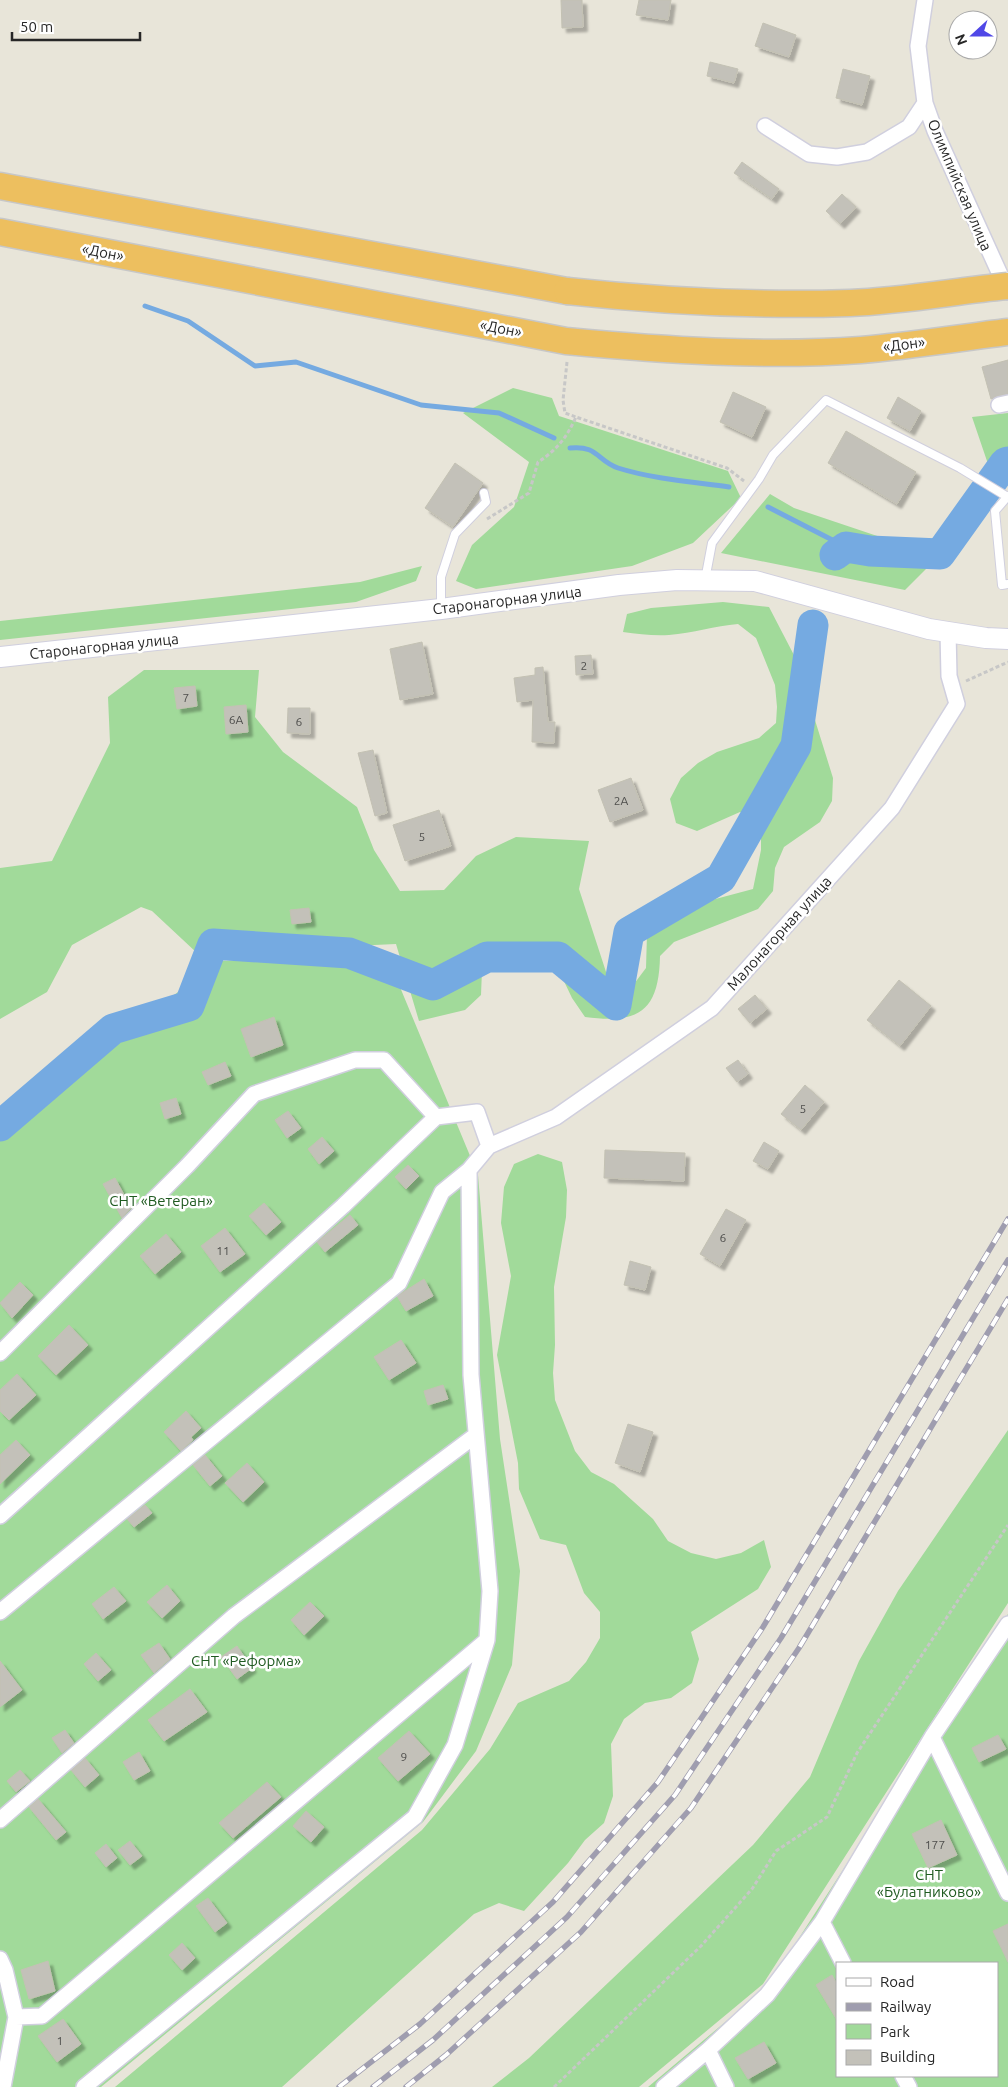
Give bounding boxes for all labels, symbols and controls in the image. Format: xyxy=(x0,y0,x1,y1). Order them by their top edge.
scale bar xyxy=(12,10,140,42)
north arrow xyxy=(948,10,998,60)
text: 50 m xyxy=(20,18,53,35)
text: N xyxy=(952,32,970,47)
street label: Олимпийская улица xyxy=(925,117,995,253)
street label: «Дон» xyxy=(81,240,125,264)
street label: «Дон» xyxy=(479,316,523,340)
street label: «Дон» xyxy=(882,333,926,355)
street label: Старонагорная улица xyxy=(432,582,582,618)
street label: Старонагорная улица xyxy=(29,630,179,662)
house number: 2 xyxy=(581,659,587,672)
house number: 7 xyxy=(183,691,189,704)
house number: 6А xyxy=(229,713,243,726)
house number: 6 xyxy=(296,715,303,728)
house number: 2А xyxy=(614,794,628,807)
house number: 5 xyxy=(419,830,425,843)
street label: Малонагорная улица xyxy=(723,873,835,993)
house number: 5 xyxy=(800,1102,806,1115)
park label: СНТ «Ветеран» xyxy=(109,1192,213,1209)
house number: 6 xyxy=(720,1231,727,1244)
house number: 11 xyxy=(216,1244,230,1257)
park label: СНТ «Реформа» xyxy=(191,1652,301,1669)
house number: 9 xyxy=(401,1750,407,1763)
house number: 177 xyxy=(925,1838,945,1851)
park label: СНТ «Булатниково» xyxy=(877,1866,981,1900)
legend xyxy=(836,1962,998,2077)
text: Road xyxy=(880,1973,915,1990)
text: Railway xyxy=(880,1998,931,2015)
text: Park xyxy=(880,2023,910,2040)
house number: 1 xyxy=(57,2034,63,2047)
text: Building xyxy=(880,2048,935,2065)

